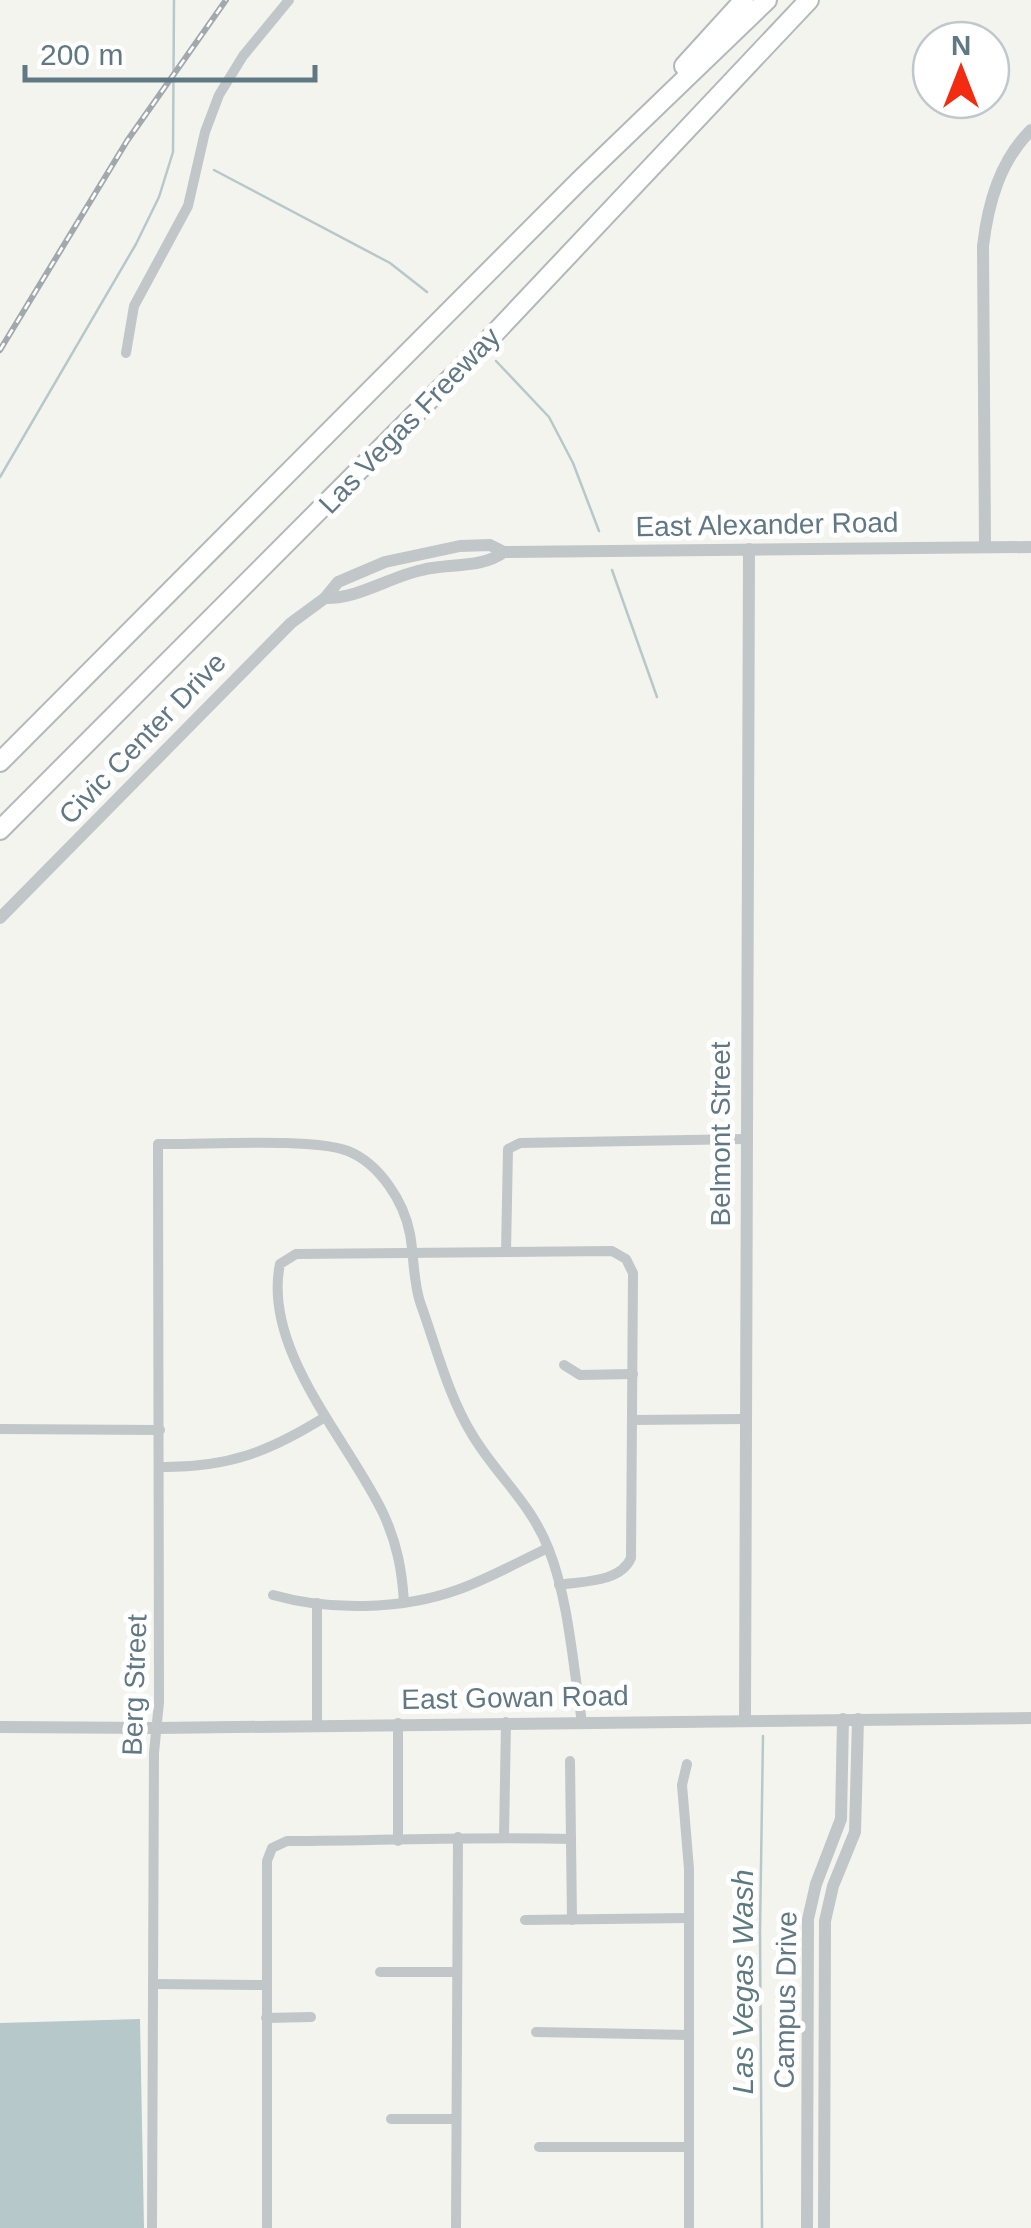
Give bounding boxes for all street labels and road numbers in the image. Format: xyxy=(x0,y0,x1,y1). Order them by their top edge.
street label: Las Vegas Freeway xyxy=(313,321,506,520)
street label: East Alexander Road xyxy=(635,507,899,542)
street label: Civic Center Drive xyxy=(53,646,232,830)
street label: Belmont Street xyxy=(705,1041,736,1227)
street label: Berg Street xyxy=(117,1613,152,1756)
street label: East Gowan Road xyxy=(401,1680,629,1715)
street label: Campus Drive xyxy=(768,1911,803,2089)

